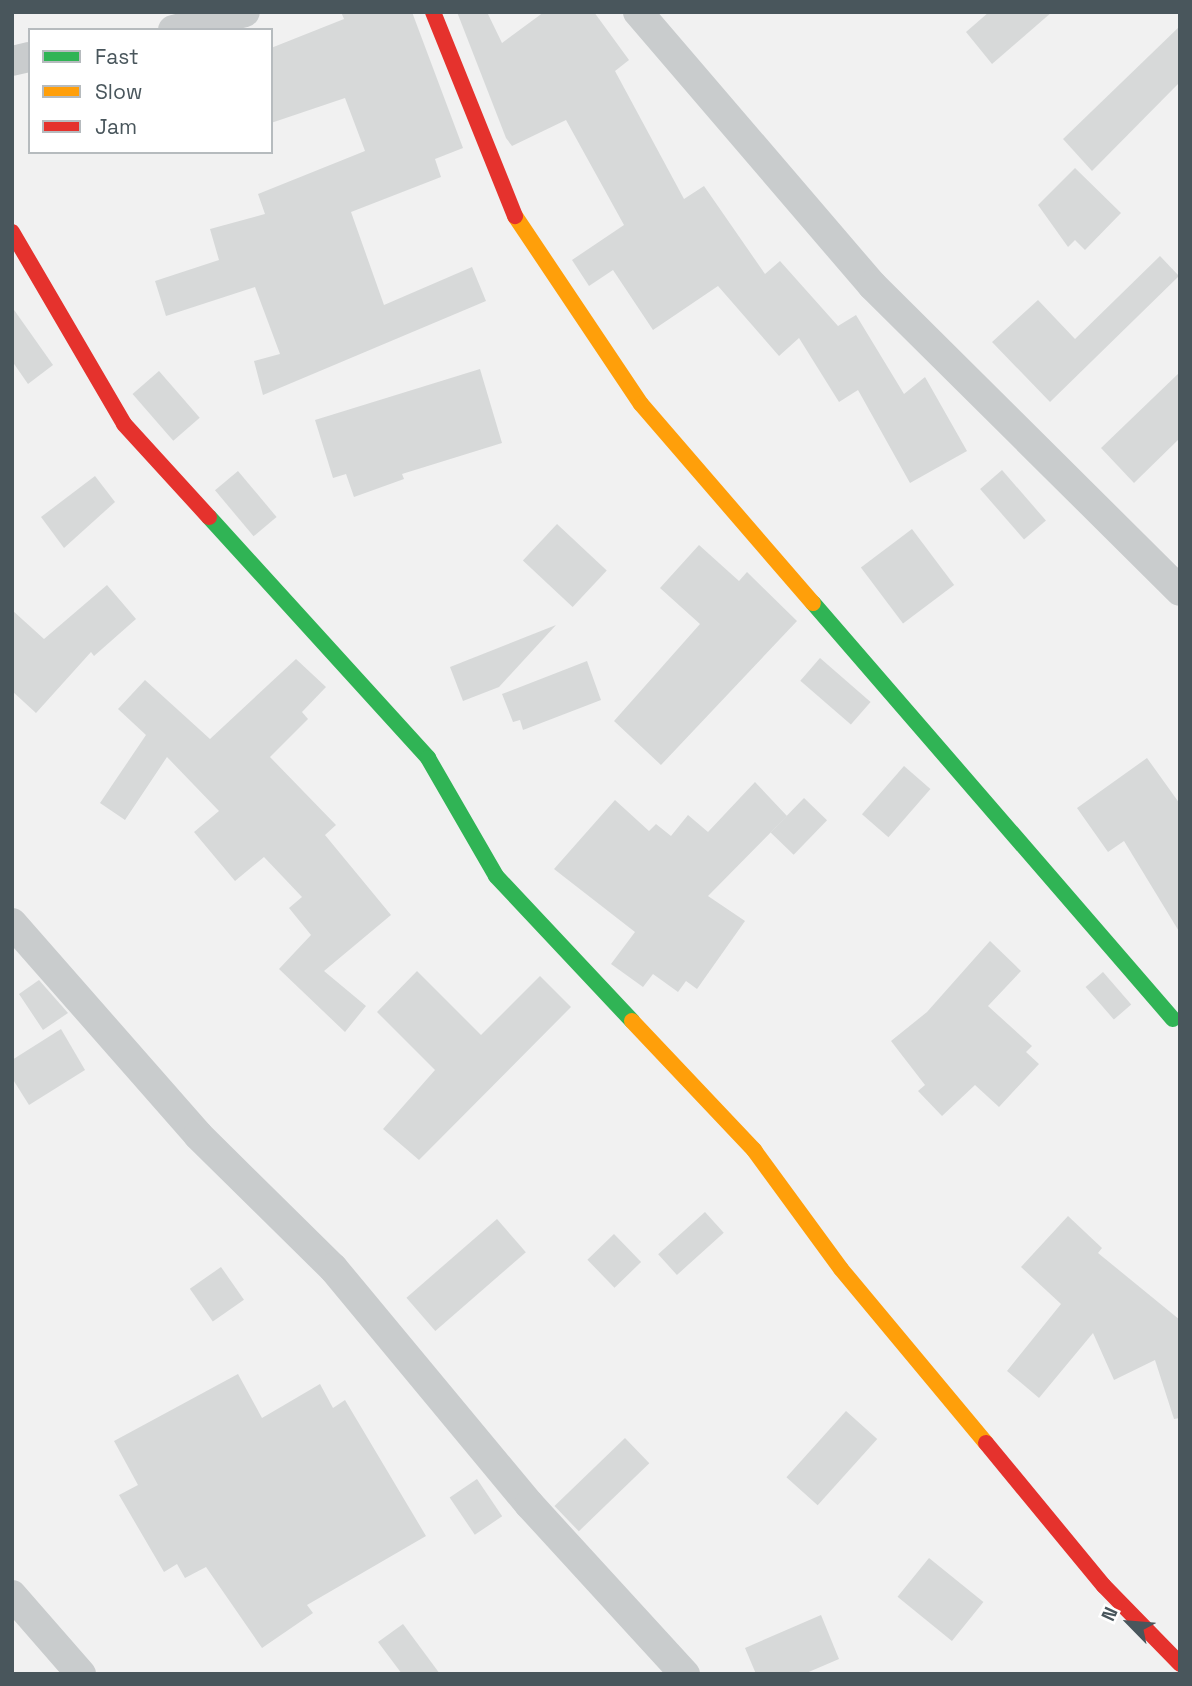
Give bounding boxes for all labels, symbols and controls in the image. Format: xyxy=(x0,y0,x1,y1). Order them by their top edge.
legend xyxy=(28,28,273,154)
text: Fast xyxy=(95,43,139,70)
text: Slow xyxy=(95,78,143,105)
text: Jam xyxy=(95,113,137,140)
north arrow xyxy=(1094,1588,1164,1658)
text: N xyxy=(1095,1603,1124,1625)

